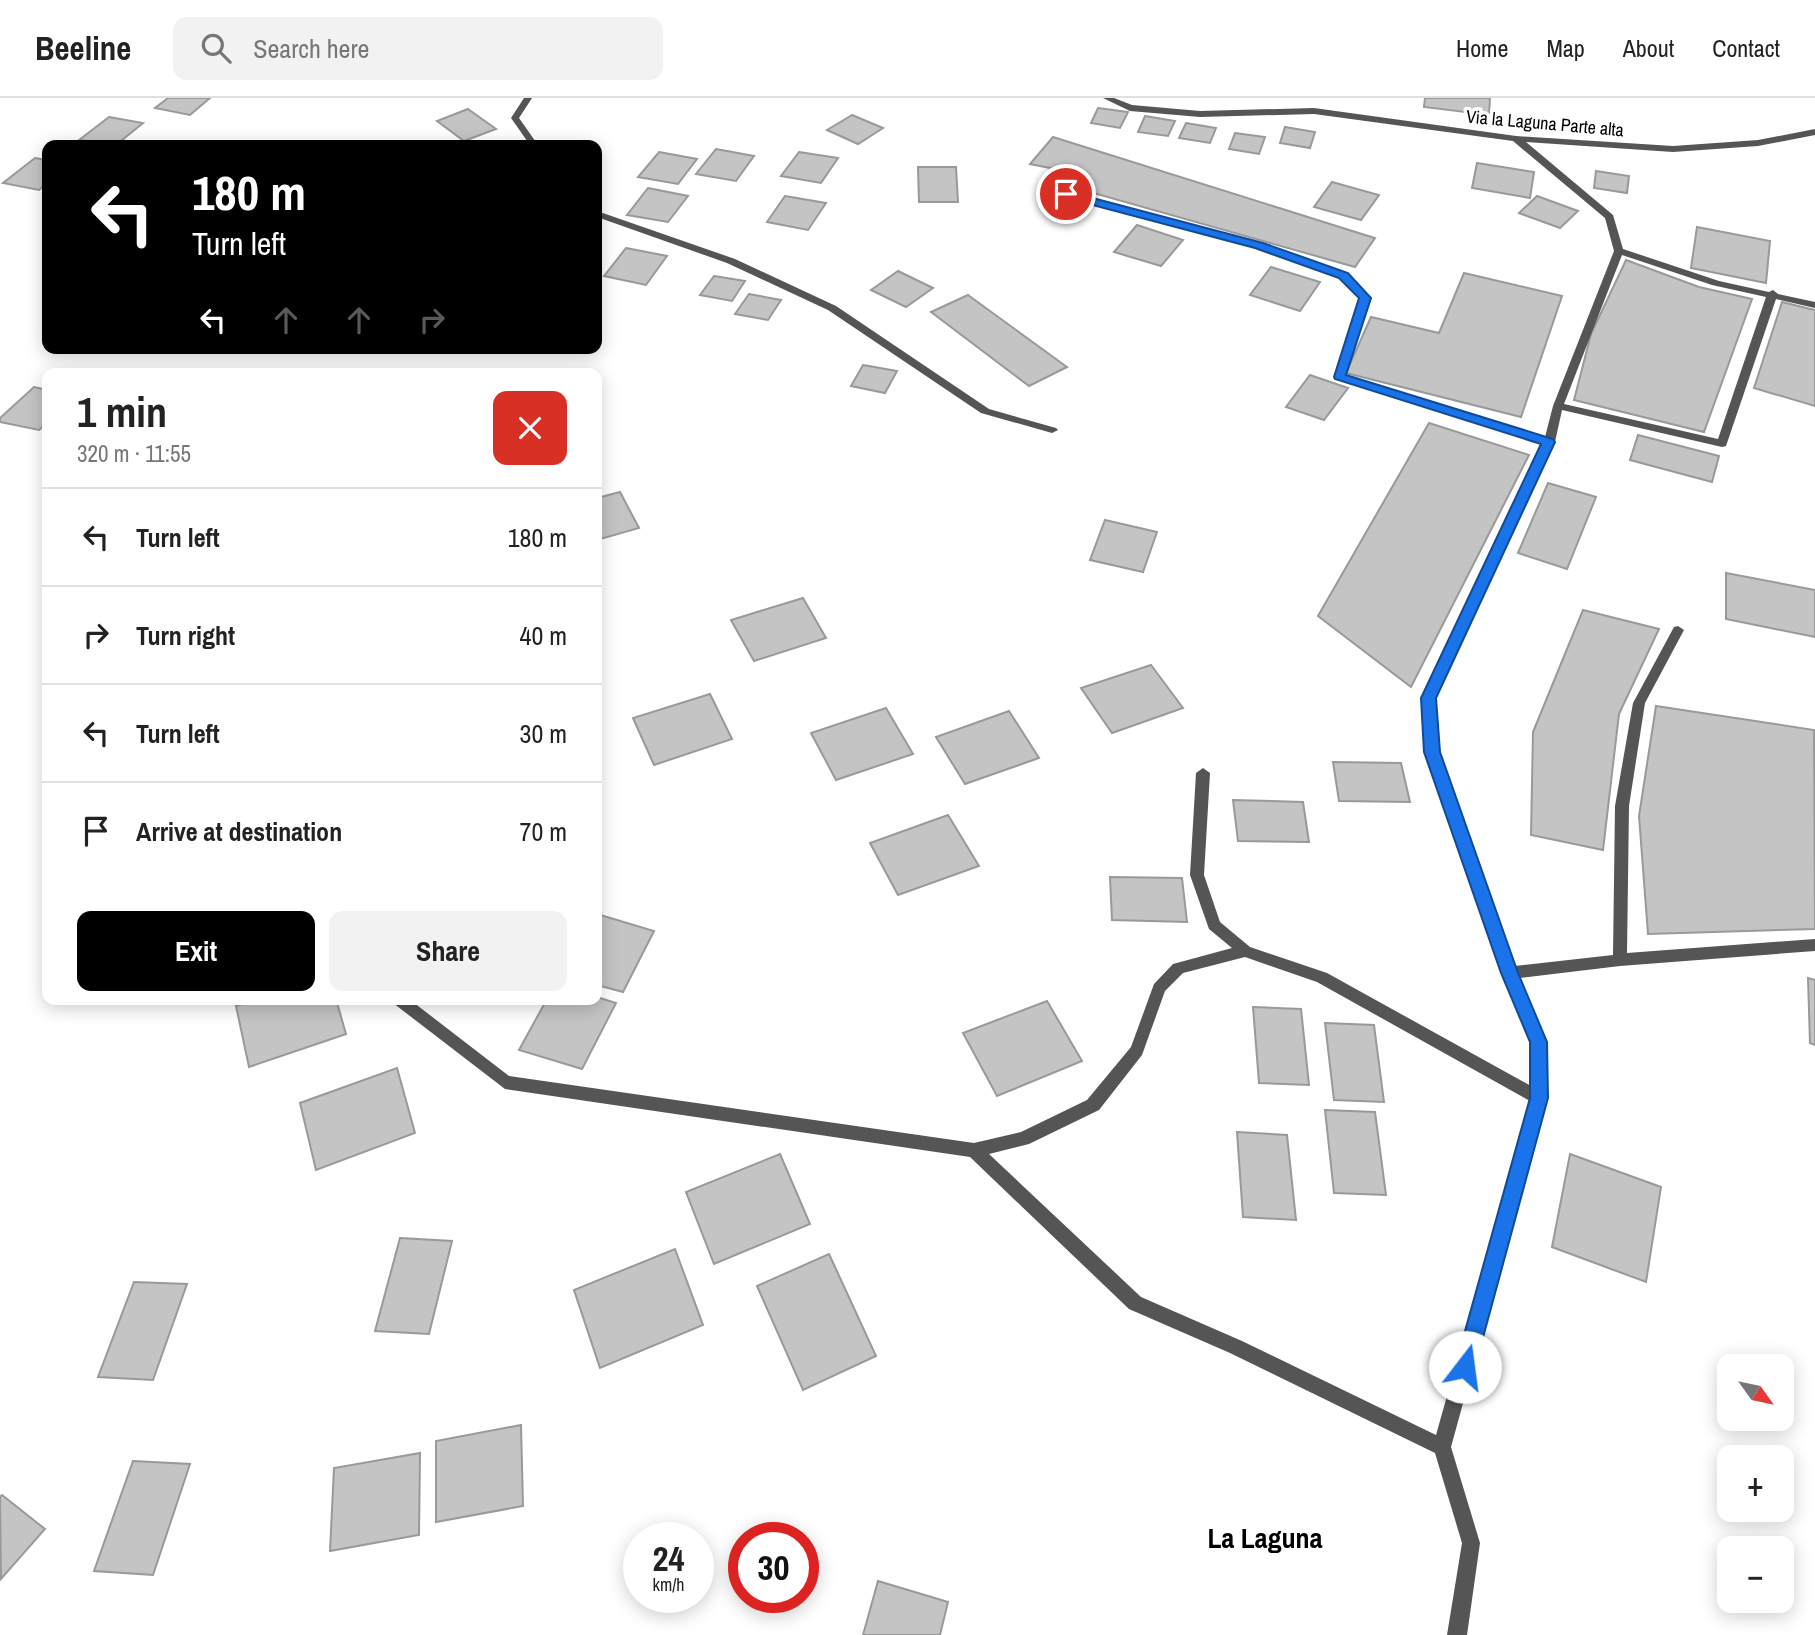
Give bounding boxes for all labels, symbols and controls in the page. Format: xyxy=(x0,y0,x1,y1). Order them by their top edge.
search box xyxy=(173,17,663,80)
text: Beeline xyxy=(35,26,131,70)
icon: search xyxy=(197,29,235,67)
text: Search here xyxy=(253,31,369,66)
text: Home xyxy=(1456,32,1508,64)
text: Map xyxy=(1546,32,1585,64)
text: About xyxy=(1623,32,1674,64)
text: Contact xyxy=(1712,32,1780,64)
street label: Via la Laguna Parte alta xyxy=(1465,104,1625,142)
text: 180 m xyxy=(192,159,306,225)
pin xyxy=(1036,164,1096,224)
icon: left xyxy=(77,168,168,259)
icon: arrive xyxy=(1047,175,1085,213)
text: Turn left xyxy=(192,222,286,265)
icon: left xyxy=(194,301,232,339)
icon: ahead xyxy=(267,301,305,339)
icon: ahead xyxy=(340,301,378,339)
icon: right xyxy=(413,301,451,339)
text: 1 min xyxy=(77,384,167,440)
button: close xyxy=(493,391,567,465)
text: 320 m · 11:55 xyxy=(77,438,191,469)
icon: left xyxy=(77,518,115,556)
text: Turn left xyxy=(136,520,220,555)
text: 180 m xyxy=(508,520,567,555)
icon: right xyxy=(77,616,115,654)
text: Turn right xyxy=(136,618,235,653)
text: 40 m xyxy=(520,618,567,653)
icon: left xyxy=(77,714,115,752)
text: Turn left xyxy=(136,716,220,751)
text: 30 m xyxy=(520,716,567,751)
icon: arrive xyxy=(77,812,115,850)
text: Arrive at destination xyxy=(136,814,342,849)
text: 70 m xyxy=(520,814,567,849)
button: Exit xyxy=(77,911,315,991)
button: Share xyxy=(329,911,567,991)
position arrow xyxy=(1428,1330,1502,1404)
north arrow xyxy=(1717,1354,1794,1432)
map controls xyxy=(1717,1354,1794,1613)
button: + xyxy=(1717,1445,1794,1522)
district label: La Laguna xyxy=(1208,1519,1323,1557)
speed limit sign: 30 xyxy=(728,1522,819,1613)
text: 24 xyxy=(653,1535,684,1582)
button: − xyxy=(1717,1536,1794,1613)
text: km/h xyxy=(653,1572,685,1597)

